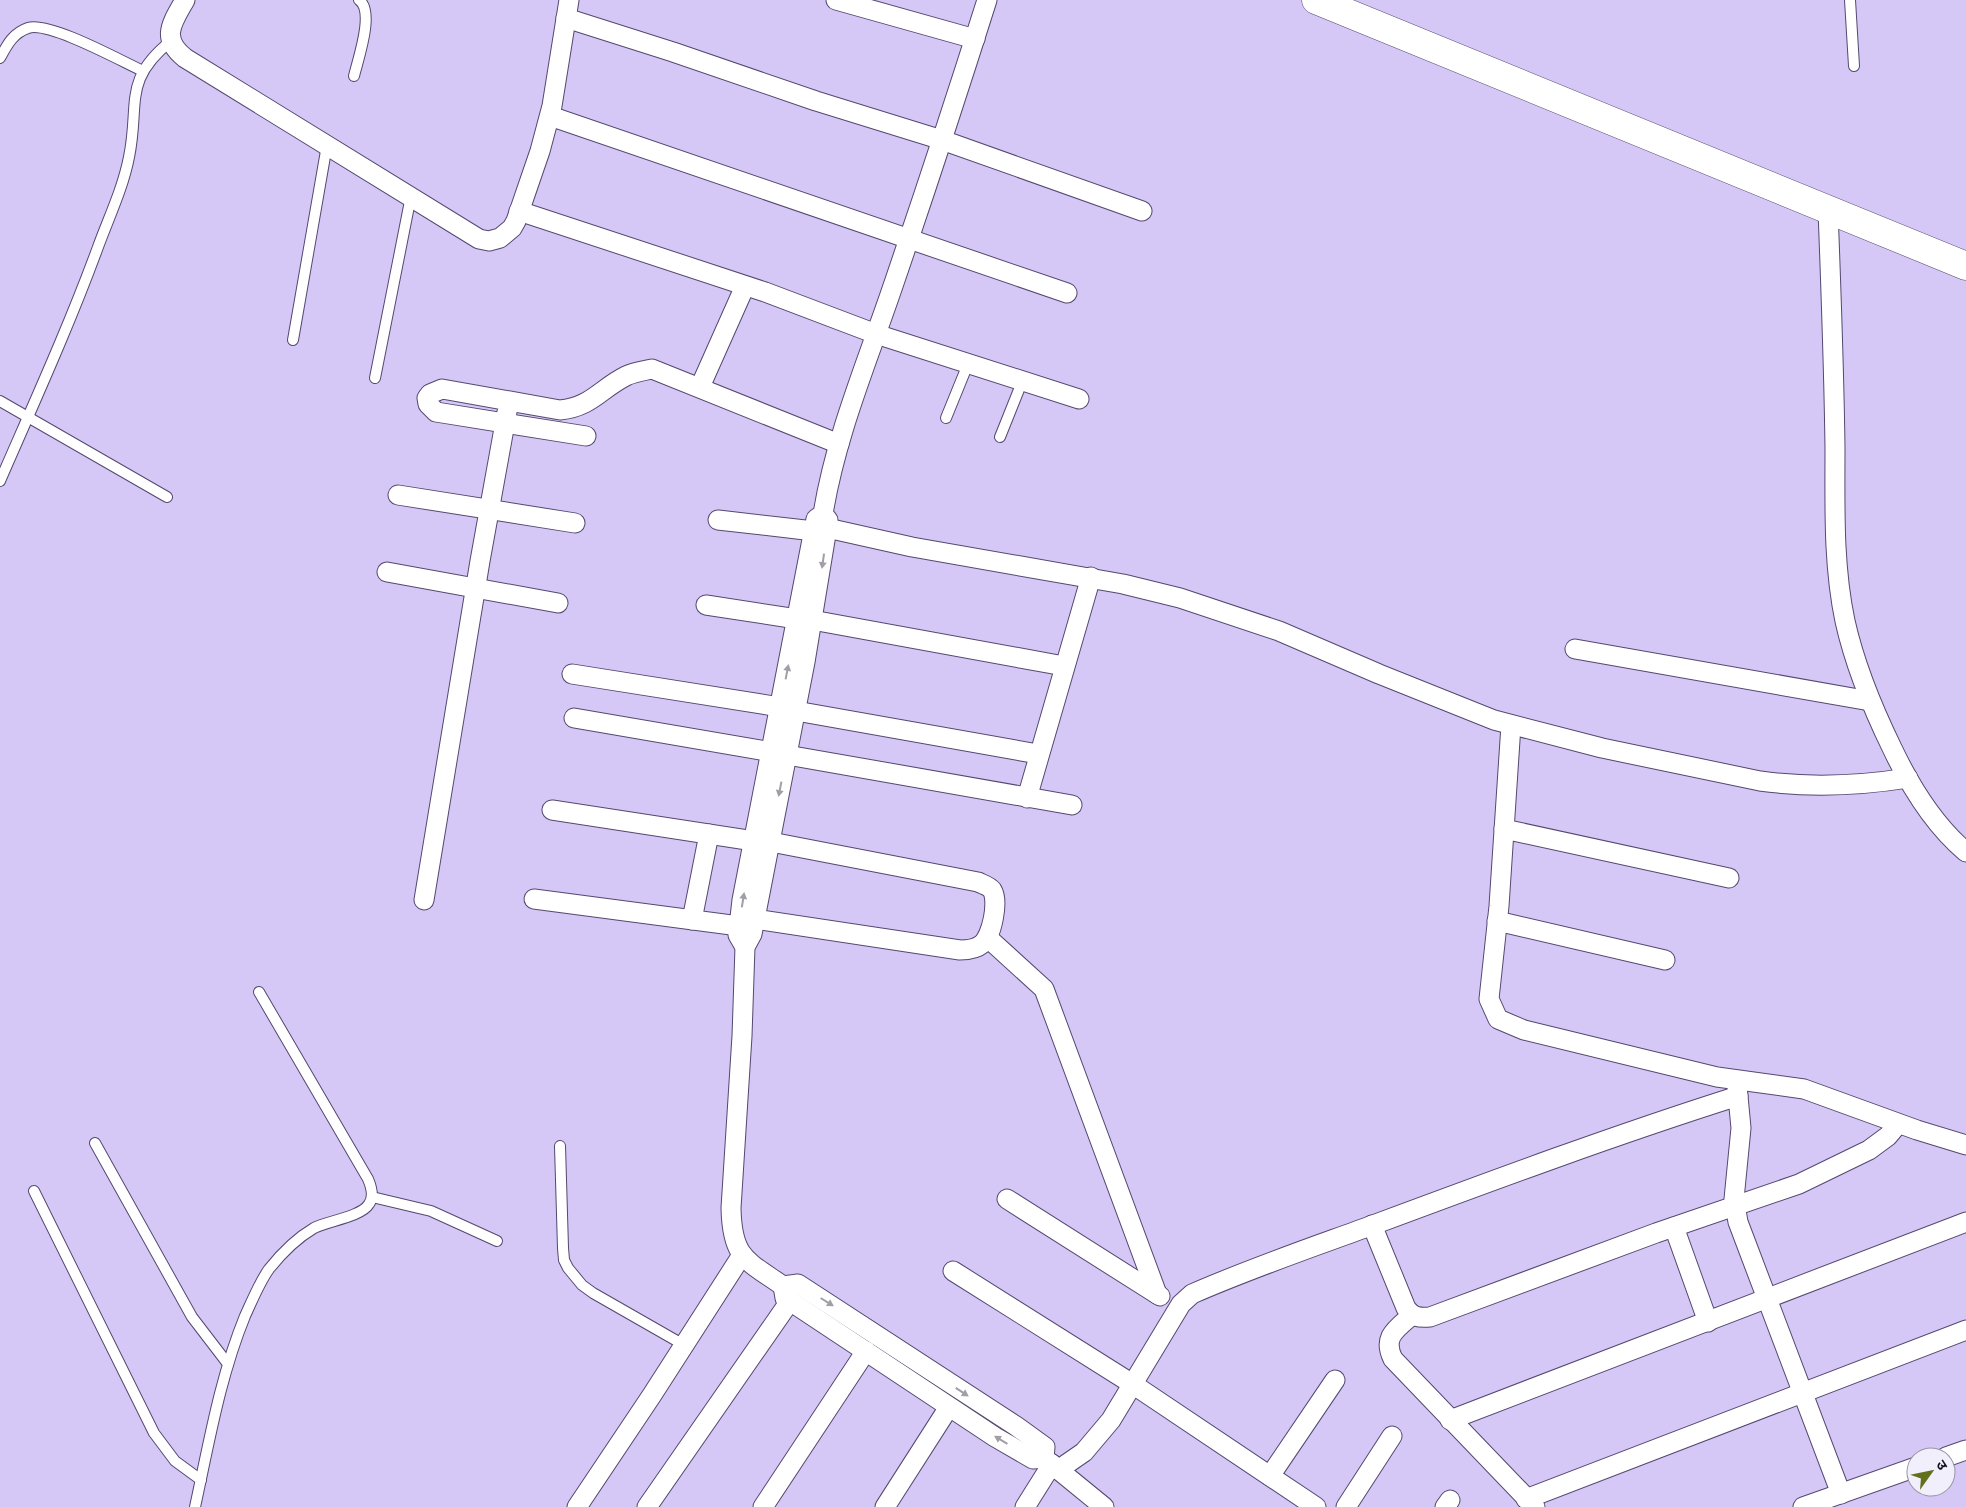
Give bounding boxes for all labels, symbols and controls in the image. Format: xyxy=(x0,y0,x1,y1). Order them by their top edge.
one-way arrow xyxy=(819,553,827,569)
one-way arrow xyxy=(783,665,791,680)
one-way arrow xyxy=(776,782,784,798)
one-way arrow xyxy=(739,892,747,908)
one-way arrow xyxy=(820,1298,833,1307)
one-way arrow xyxy=(956,1387,969,1396)
one-way arrow xyxy=(994,1435,1007,1444)
north arrow xyxy=(1906,1447,1956,1497)
text: उ xyxy=(1932,1456,1953,1474)

